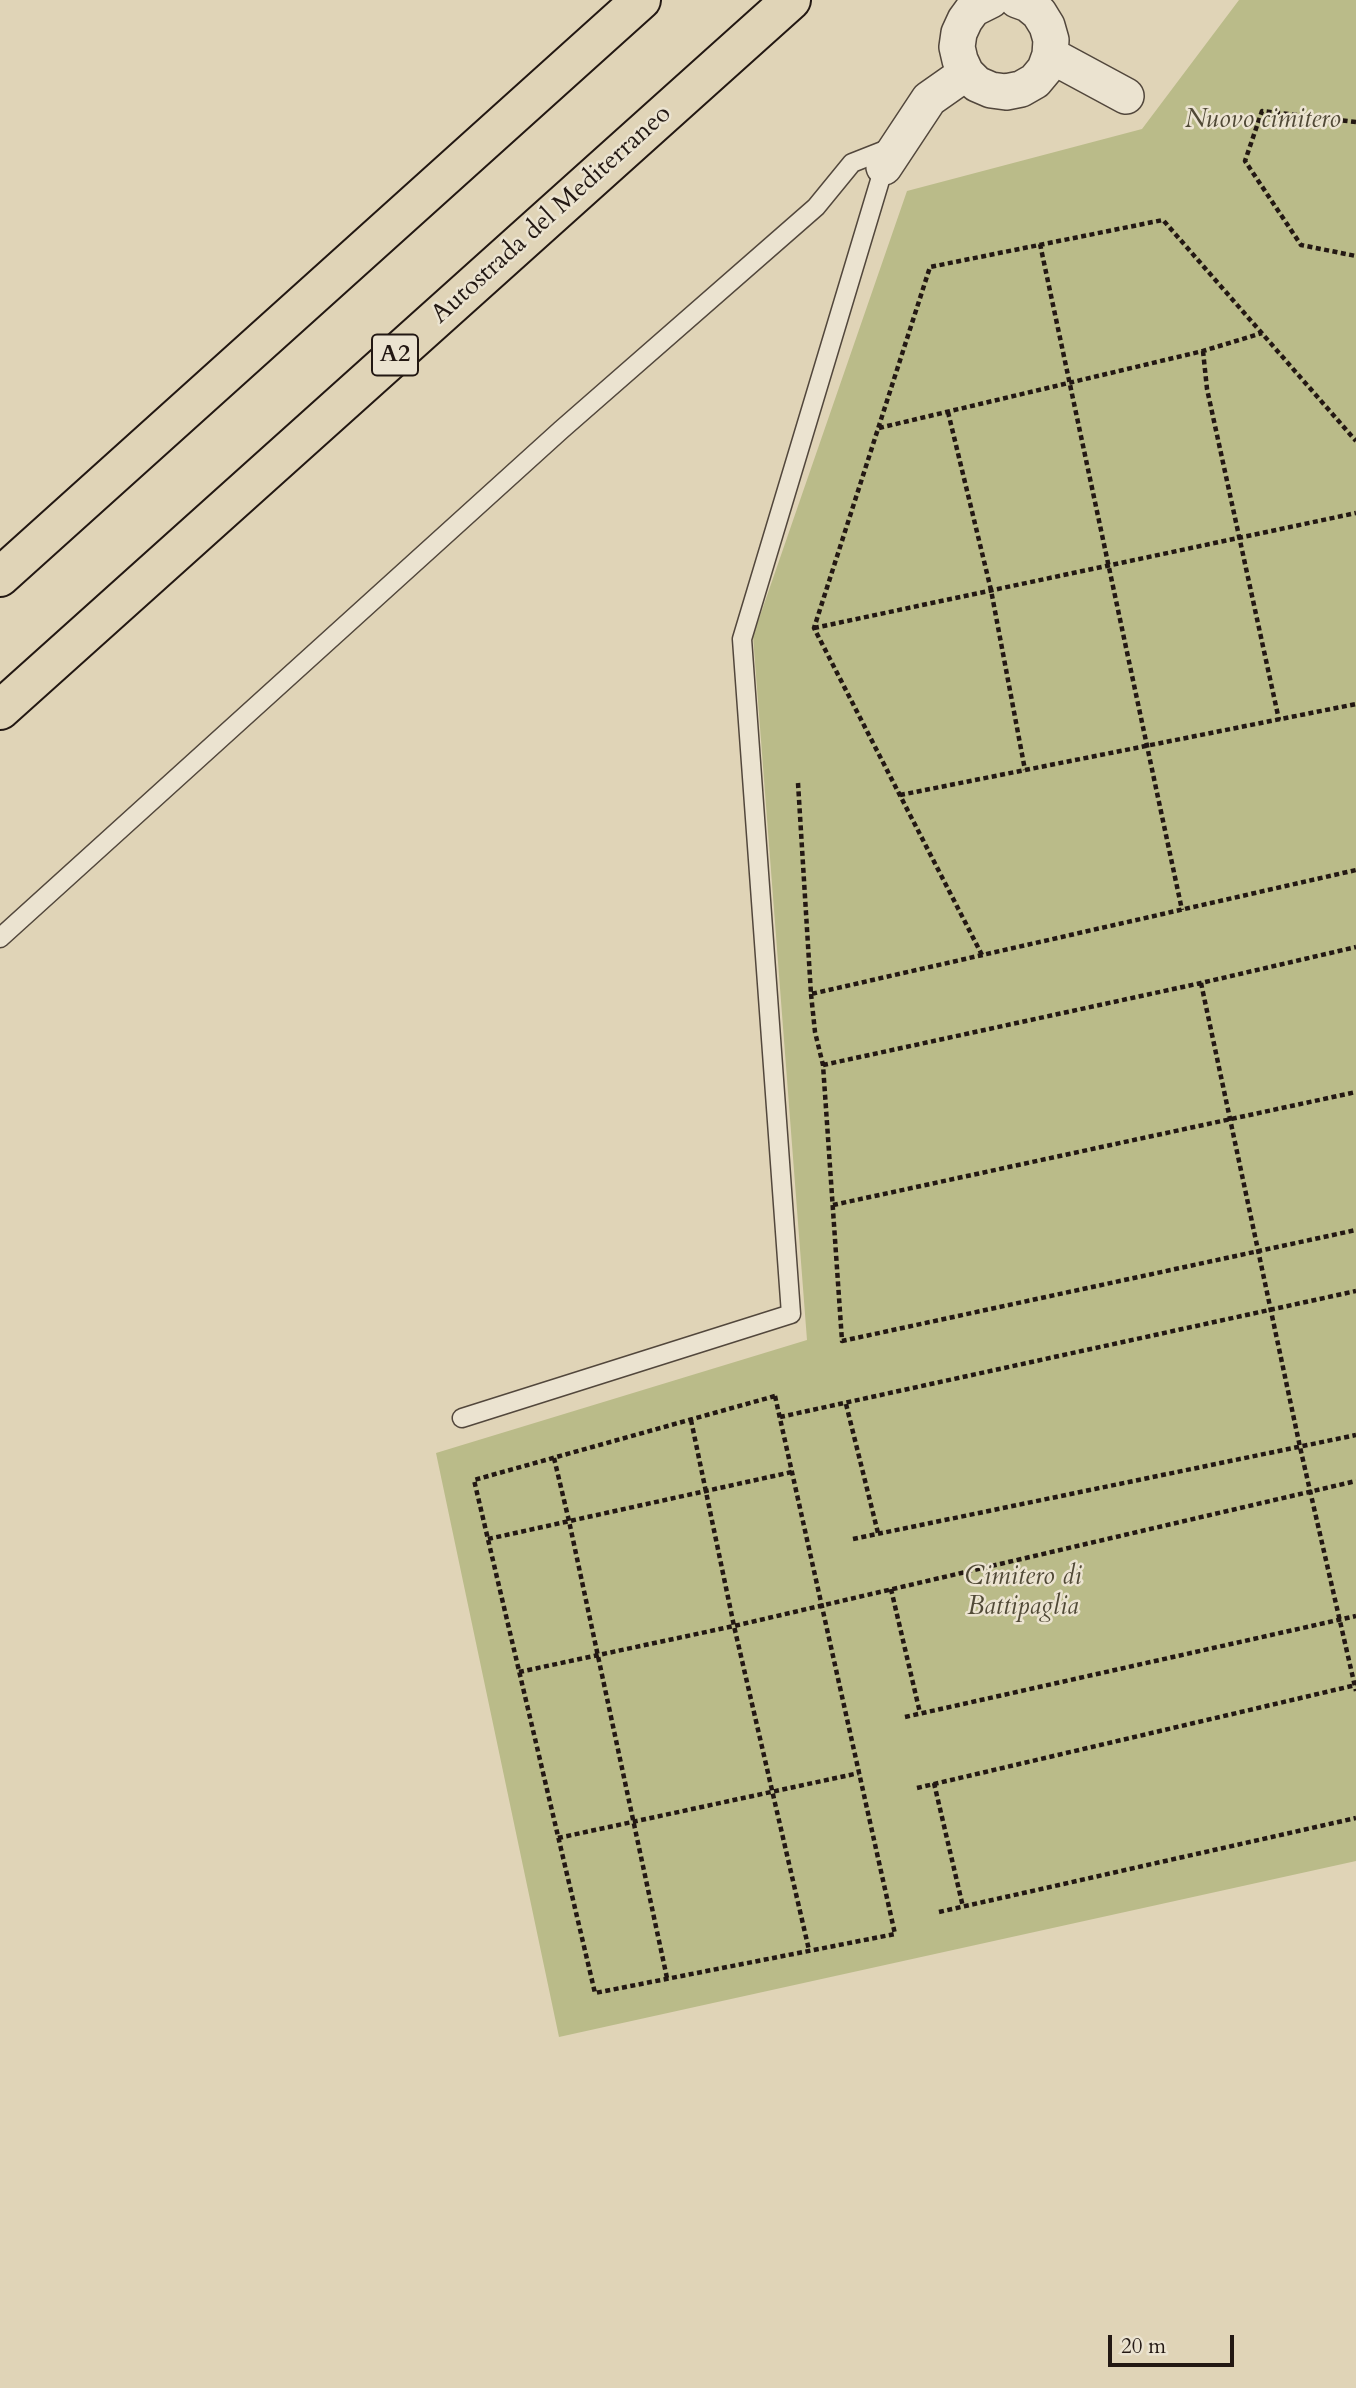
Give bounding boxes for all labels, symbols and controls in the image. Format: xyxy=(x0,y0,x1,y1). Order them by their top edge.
street label: Autostrada del Mediterraneo xyxy=(426,99,678,331)
park label: Nuovo cimitero xyxy=(1185,105,1341,137)
road number: A2 xyxy=(372,334,418,376)
park label: Cimitero di Battipaglia xyxy=(964,1562,1082,1624)
scale bar xyxy=(1111,2322,1237,2366)
text: 20 m xyxy=(1121,2332,1166,2361)

